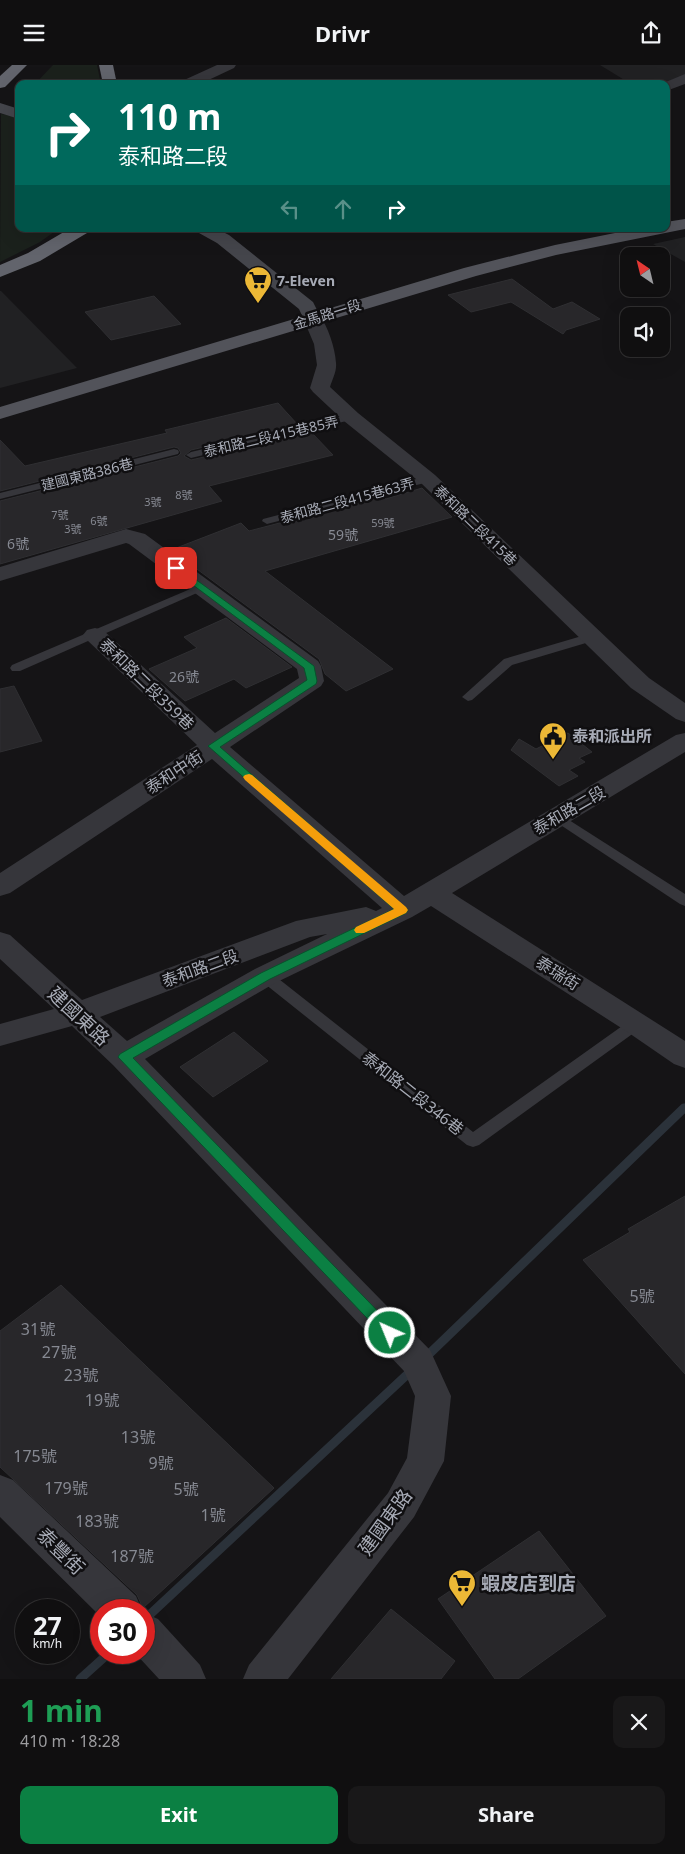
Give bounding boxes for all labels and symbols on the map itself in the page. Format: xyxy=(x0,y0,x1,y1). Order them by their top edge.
north arrow xyxy=(620,247,670,297)
supermarket icon: 7-Eleven xyxy=(243,265,273,304)
place label: 7-Eleven xyxy=(277,271,335,290)
street label: 金馬路一段 xyxy=(291,295,363,333)
street label: 泰和路二段415巷85弄 xyxy=(202,411,340,461)
street label: 建國東路386巷 xyxy=(39,453,135,495)
street label: 泰和路二段415巷63弄 xyxy=(278,473,416,527)
street label: 泰和路二段415巷 xyxy=(431,481,521,569)
house number: 8號 xyxy=(175,487,193,502)
house number: 3號 xyxy=(144,494,162,509)
house number: 7號 xyxy=(51,507,69,522)
house number: 6號 xyxy=(90,513,108,528)
house number: 59號 xyxy=(371,515,395,530)
house number: 3號 xyxy=(64,521,82,536)
house number: 59號 xyxy=(328,525,358,544)
house number: 6號 xyxy=(7,534,29,553)
pin xyxy=(155,547,197,589)
street label: 泰和路二段359巷 xyxy=(95,633,199,735)
house number: 26號 xyxy=(169,667,199,686)
public building icon: 泰和派出所 xyxy=(538,721,568,760)
place label: 泰和派出所 xyxy=(572,725,652,747)
street label: 泰和中街 xyxy=(141,745,207,799)
street label: 泰和路二段 xyxy=(529,780,609,840)
street label: 泰和路二段 xyxy=(159,944,241,992)
street label: 泰瑞街 xyxy=(532,951,584,995)
street label: 建國東路 xyxy=(42,981,116,1051)
street label: 泰和路二段346巷 xyxy=(358,1046,468,1140)
house number: 5號 xyxy=(629,1285,655,1307)
position arrow xyxy=(363,1306,415,1358)
house number: 31號 xyxy=(21,1318,55,1340)
house number: 27號 xyxy=(42,1341,76,1363)
house number: 23號 xyxy=(64,1364,98,1386)
house number: 19號 xyxy=(85,1389,119,1411)
house number: 13號 xyxy=(121,1426,155,1448)
house number: 175號 xyxy=(13,1445,57,1467)
house number: 9號 xyxy=(148,1452,174,1474)
house number: 179號 xyxy=(44,1477,88,1499)
house number: 5號 xyxy=(173,1478,199,1500)
street label: 建國東路 xyxy=(352,1484,418,1560)
house number: 1號 xyxy=(200,1504,226,1526)
house number: 183號 xyxy=(75,1510,119,1532)
street label: 泰豐街 xyxy=(31,1522,91,1580)
house number: 187號 xyxy=(110,1545,154,1567)
supermarket icon: 蝦皮店到店 xyxy=(447,1568,477,1607)
place label: 蝦皮店到店 xyxy=(481,1570,576,1596)
speed limit sign: 30 xyxy=(90,1599,155,1664)

